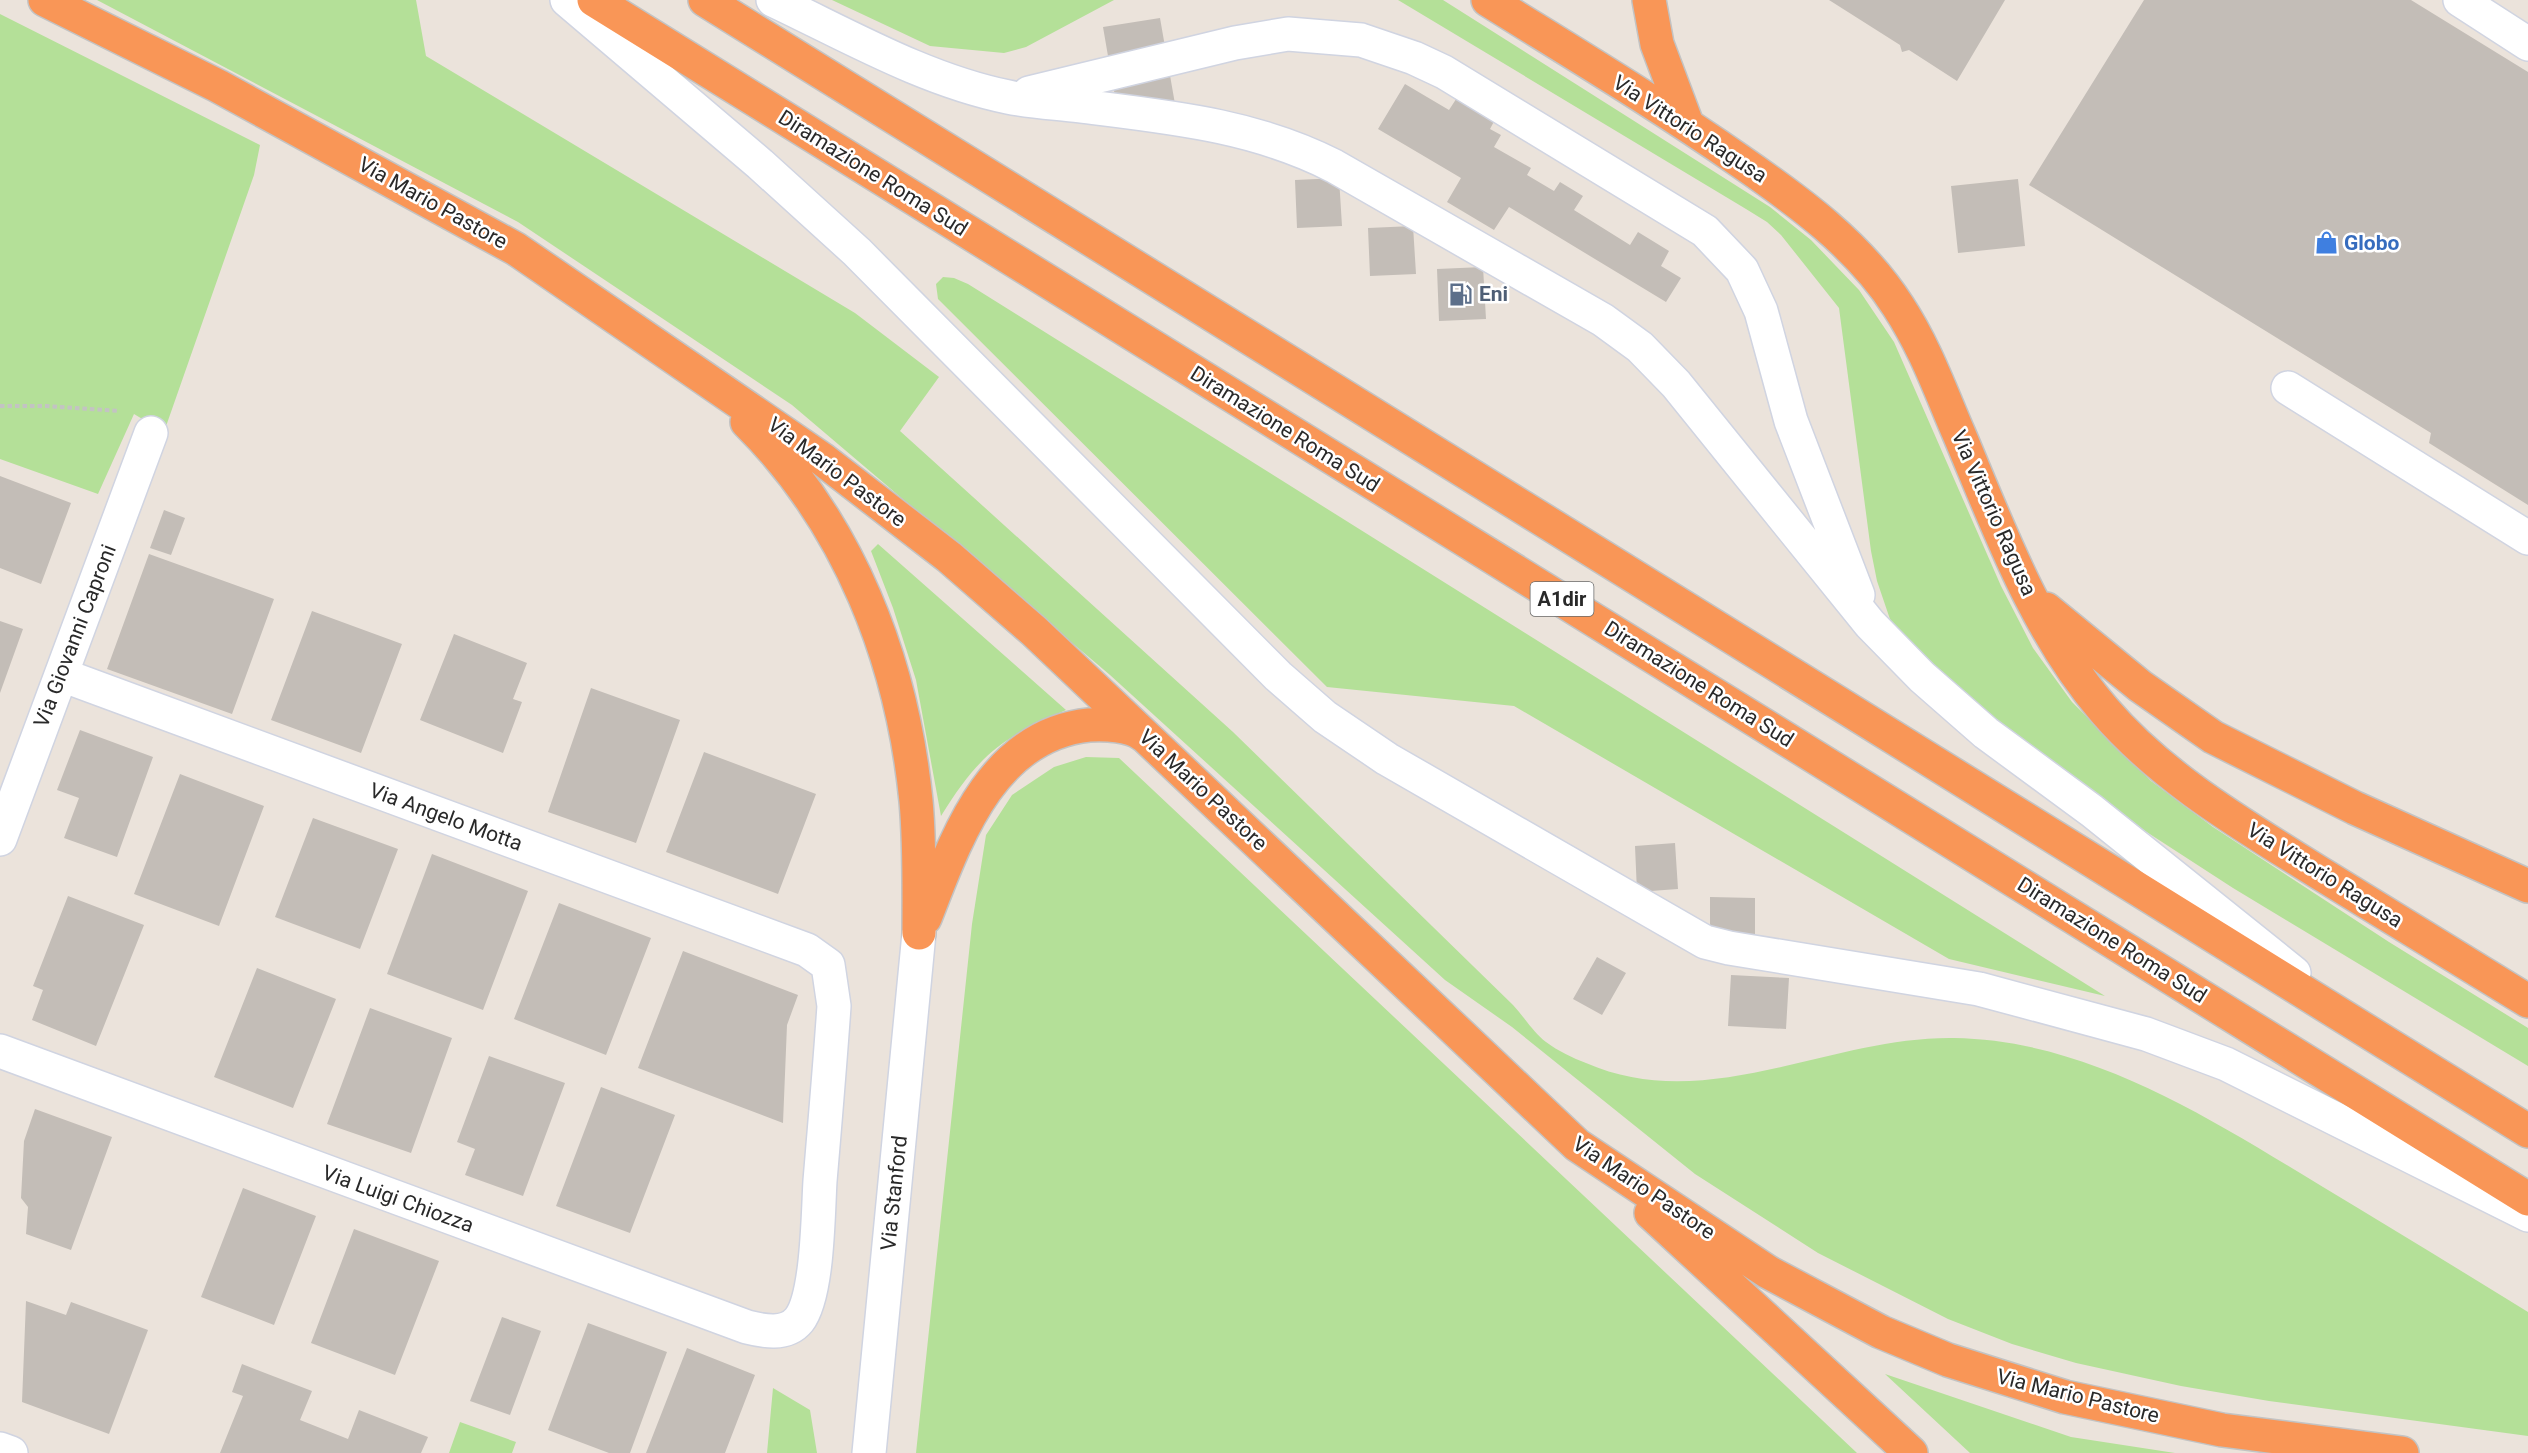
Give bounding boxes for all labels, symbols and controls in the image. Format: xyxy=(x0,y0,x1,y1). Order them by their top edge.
street label: Via Vittorio Ragusa xyxy=(1609,70,1771,188)
street label: Diramazione Roma Sud xyxy=(774,105,972,241)
street label: Via Mario Pastore xyxy=(354,152,512,254)
shop icon: Globo xyxy=(2313,230,2339,256)
place label: Globo xyxy=(2344,231,2400,255)
fuel station icon: Eni xyxy=(1448,281,1474,307)
place label: Eni xyxy=(1479,282,1508,306)
street label: Diramazione Roma Sud xyxy=(1186,361,1384,497)
street label: Via Mario Pastore xyxy=(763,412,911,532)
street label: Via Vittorio Ragusa xyxy=(1947,427,2041,599)
street label: Via Giovanni Caproni xyxy=(29,541,121,731)
road number: A1dir xyxy=(1530,582,1594,616)
street label: Diramazione Roma Sud xyxy=(1600,616,1798,752)
street label: Via Mario Pastore xyxy=(1134,724,1272,856)
street label: Via Angelo Motta xyxy=(366,778,526,856)
street label: Via Vittorio Ragusa xyxy=(2243,818,2407,932)
street label: Diramazione Roma Sud xyxy=(2013,872,2211,1008)
street label: Via Mario Pastore xyxy=(1568,1132,1720,1244)
street label: Via Stanford xyxy=(876,1134,912,1252)
street label: Via Luigi Chiozza xyxy=(319,1161,477,1237)
street label: Via Mario Pastore xyxy=(1994,1364,2162,1428)

